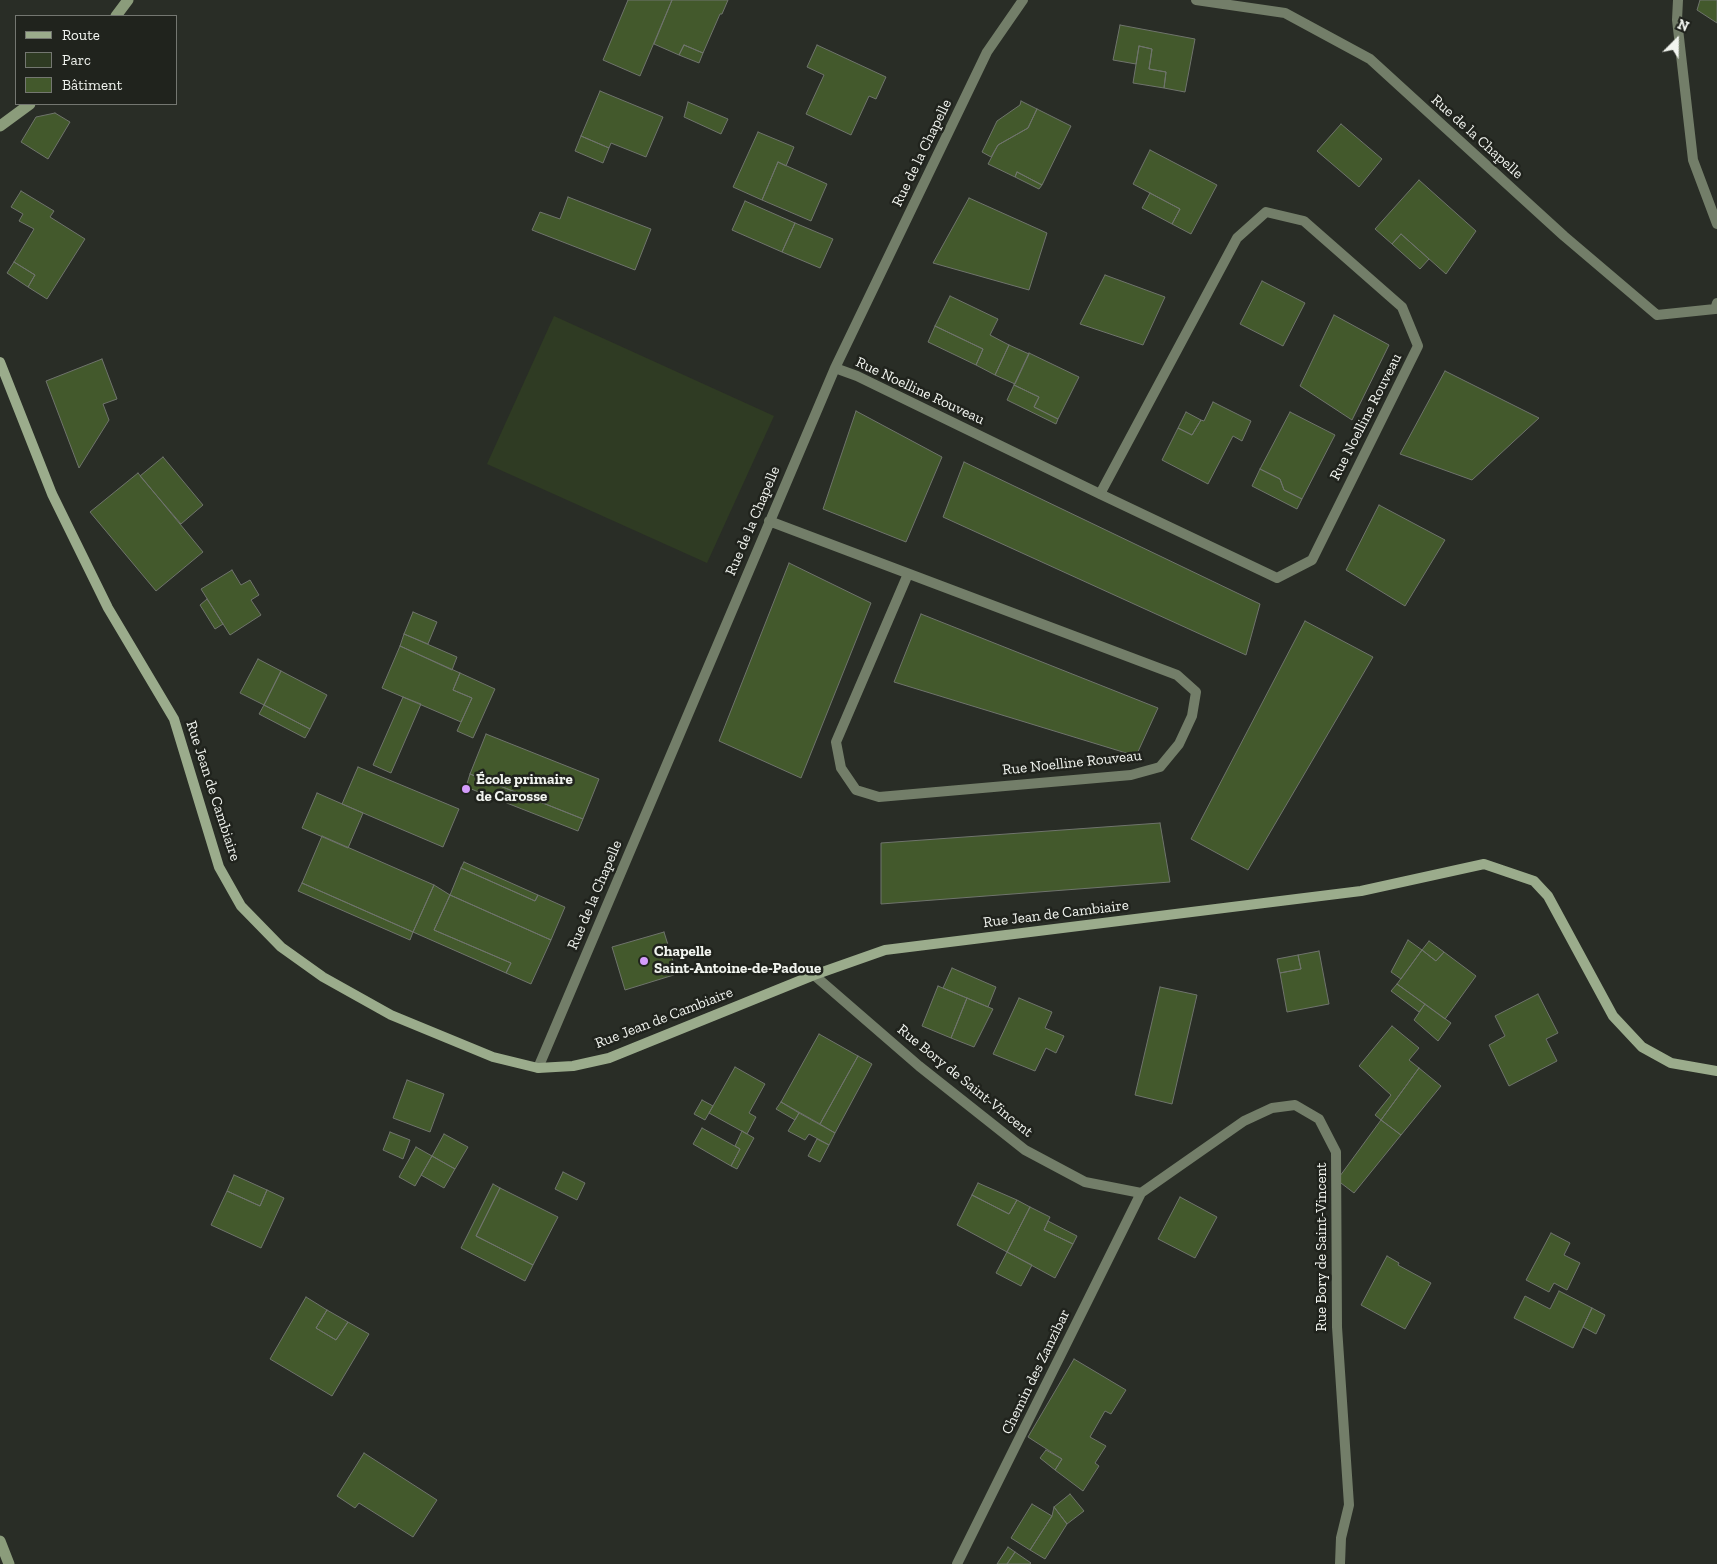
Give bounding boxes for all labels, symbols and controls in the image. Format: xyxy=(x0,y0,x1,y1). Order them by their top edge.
legend xyxy=(15,15,178,105)
north arrow xyxy=(1652,15,1702,65)
text: N xyxy=(1675,16,1691,36)
text: Route xyxy=(62,26,100,44)
text: Parc xyxy=(62,51,91,69)
text: Bâtiment xyxy=(62,76,122,94)
street label: Rue de la Chapelle xyxy=(1427,91,1527,183)
street label: Rue de la Chapelle xyxy=(888,96,956,210)
street label: Rue Noelline Rouveau xyxy=(1326,351,1406,483)
street label: Rue Noelline Rouveau xyxy=(853,353,987,429)
street label: Rue de la Chapelle xyxy=(722,464,784,578)
street label: Rue Jean de Cambiaire xyxy=(182,719,244,863)
street label: Rue Noelline Rouveau xyxy=(1001,747,1143,779)
place label: École primaire de Carosse xyxy=(476,771,573,806)
marker: École primaire de Carosse xyxy=(460,783,472,795)
street label: Rue de la Chapelle xyxy=(564,838,626,952)
street label: Rue Jean de Cambiaire xyxy=(982,896,1130,932)
place label: Chapelle Saint-Antoine-de-Padoue xyxy=(654,943,821,978)
marker: Chapelle Saint-Antoine-de-Padoue xyxy=(638,955,650,967)
street label: Rue Jean de Cambiaire xyxy=(592,983,736,1053)
street label: Rue Bory de Saint-Vincent xyxy=(894,1021,1036,1141)
street label: Rue Bory de Saint-Vincent xyxy=(1313,1162,1331,1332)
street label: Chemin des Zanzibar xyxy=(998,1307,1074,1437)

